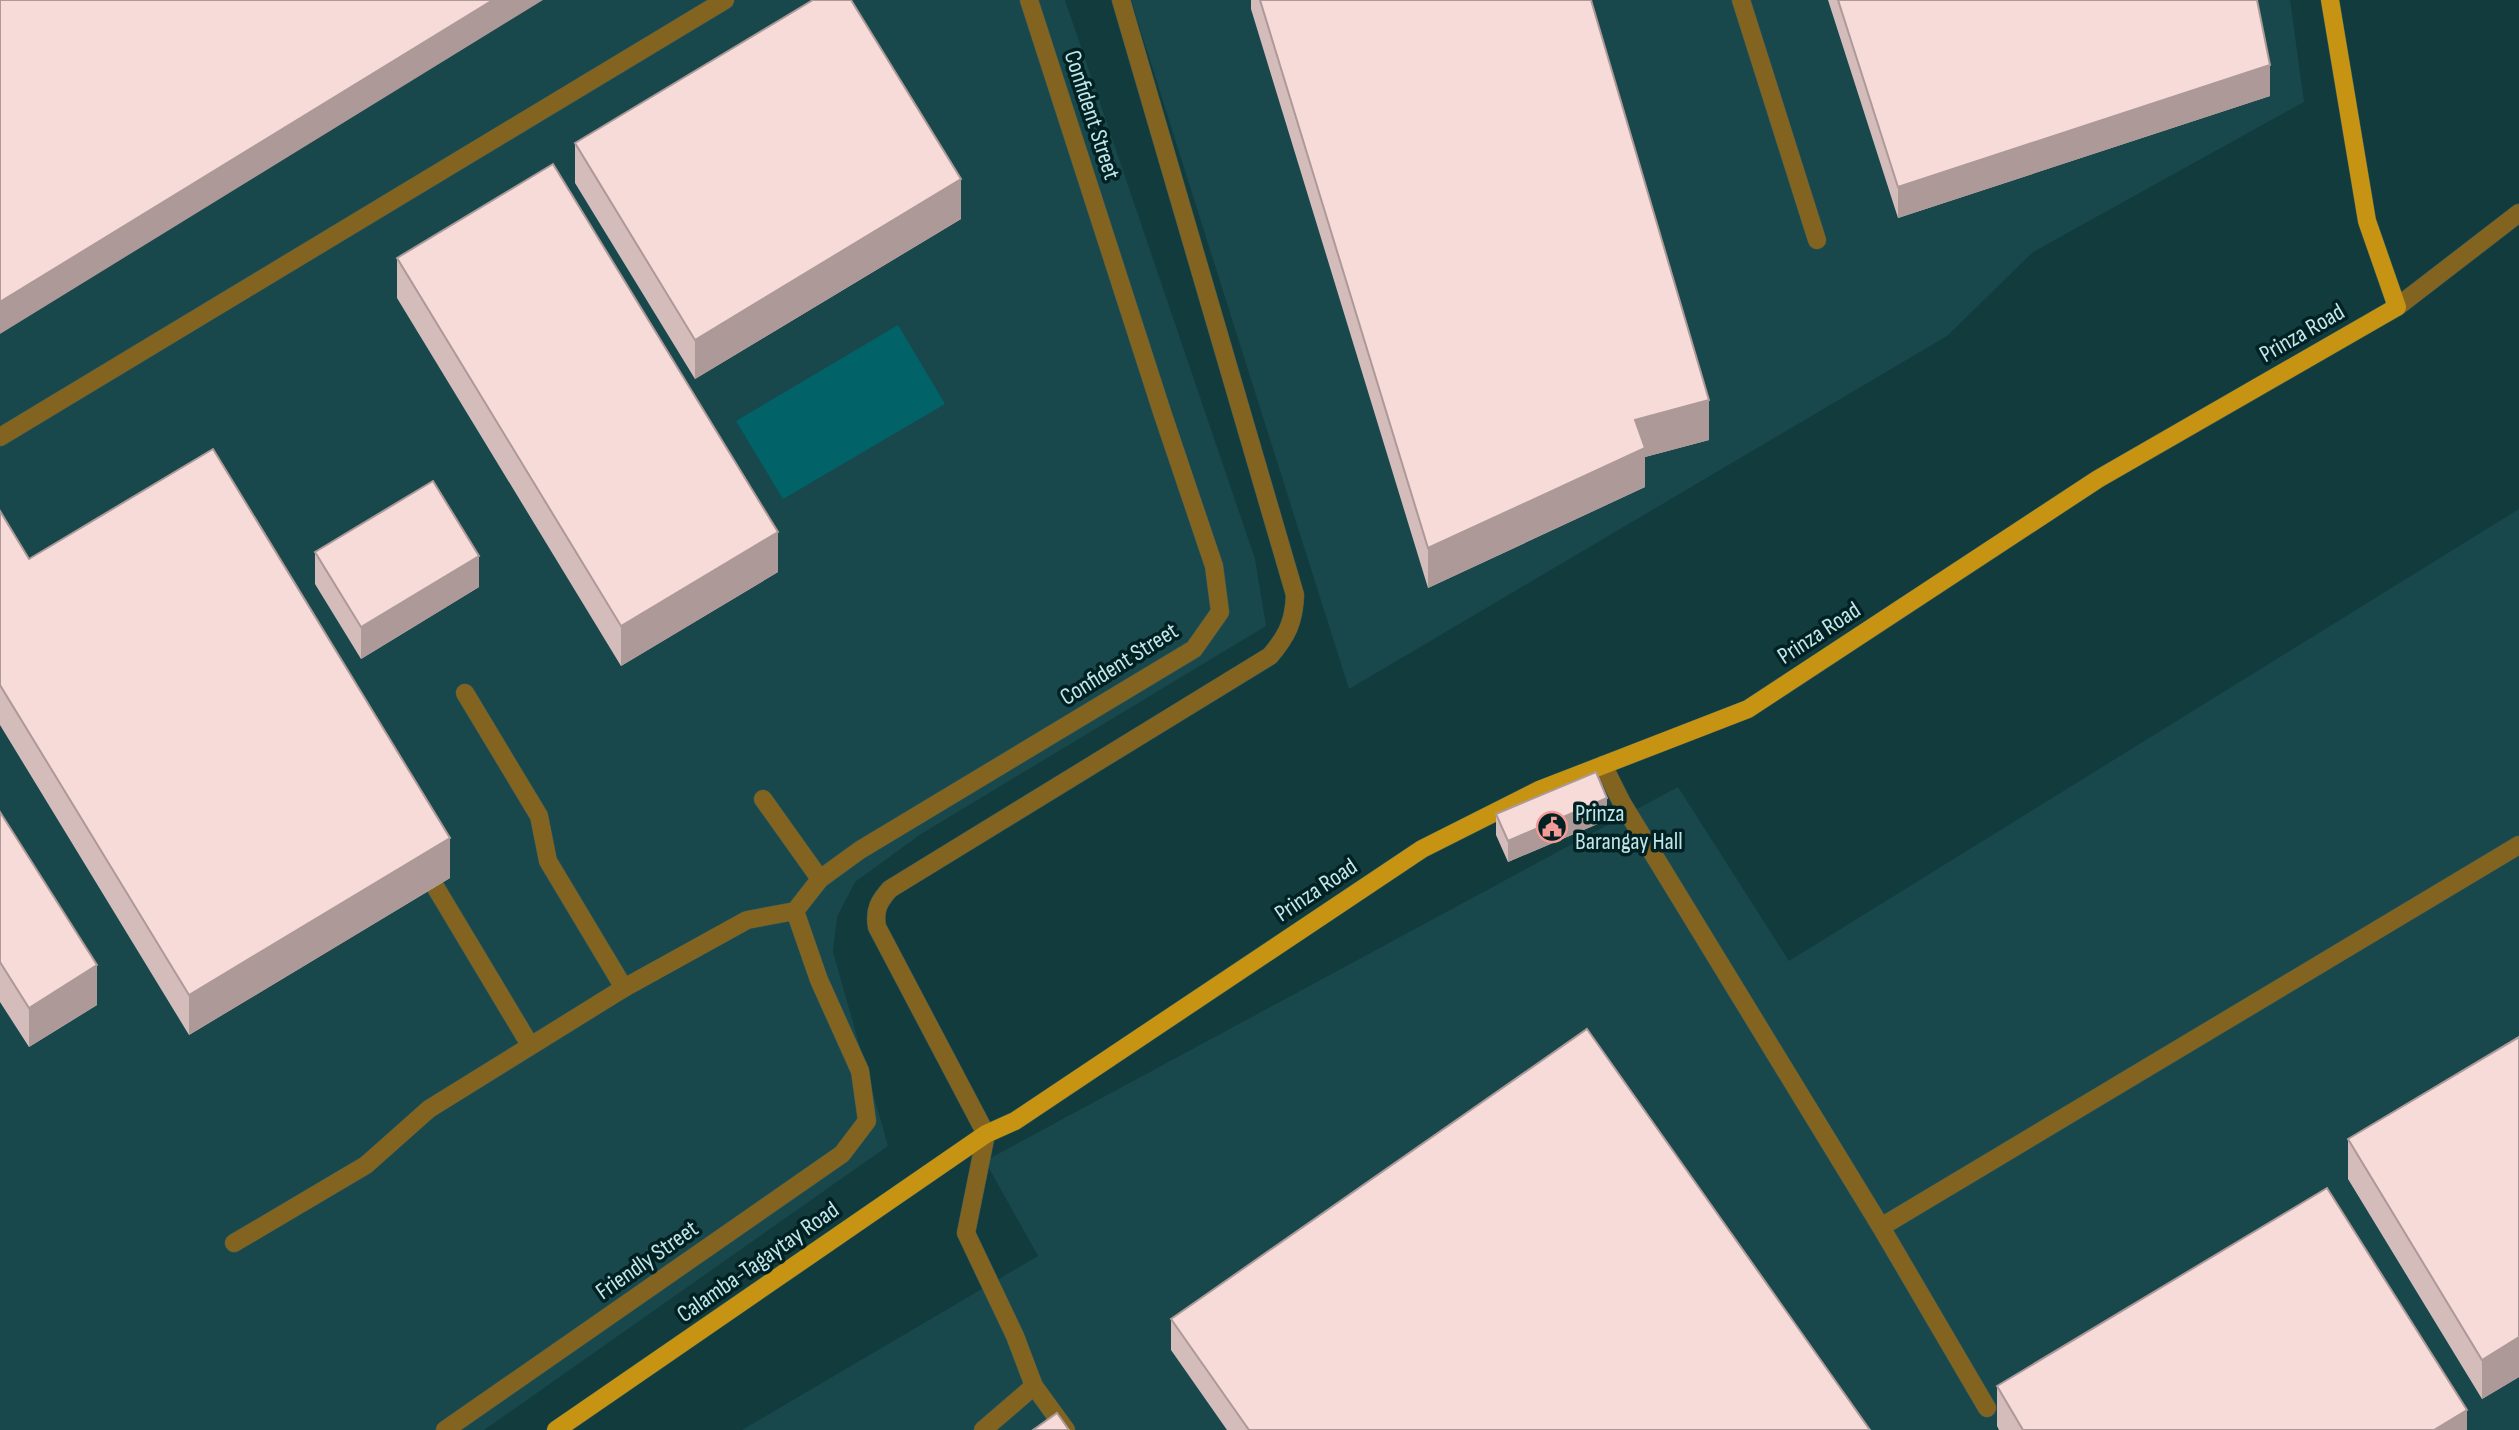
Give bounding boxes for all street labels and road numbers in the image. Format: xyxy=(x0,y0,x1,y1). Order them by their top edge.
street label: Confident Street xyxy=(1058,47,1126,183)
street label: Prinza Road xyxy=(2254,297,2350,369)
street label: Prinza Road xyxy=(1772,595,1866,671)
street label: Confident Street xyxy=(1054,616,1184,712)
street label: Prinza Road xyxy=(1269,852,1363,928)
street label: Calamba-Tagaytay Road xyxy=(671,1195,845,1329)
street label: Friendly Street xyxy=(590,1214,704,1306)

